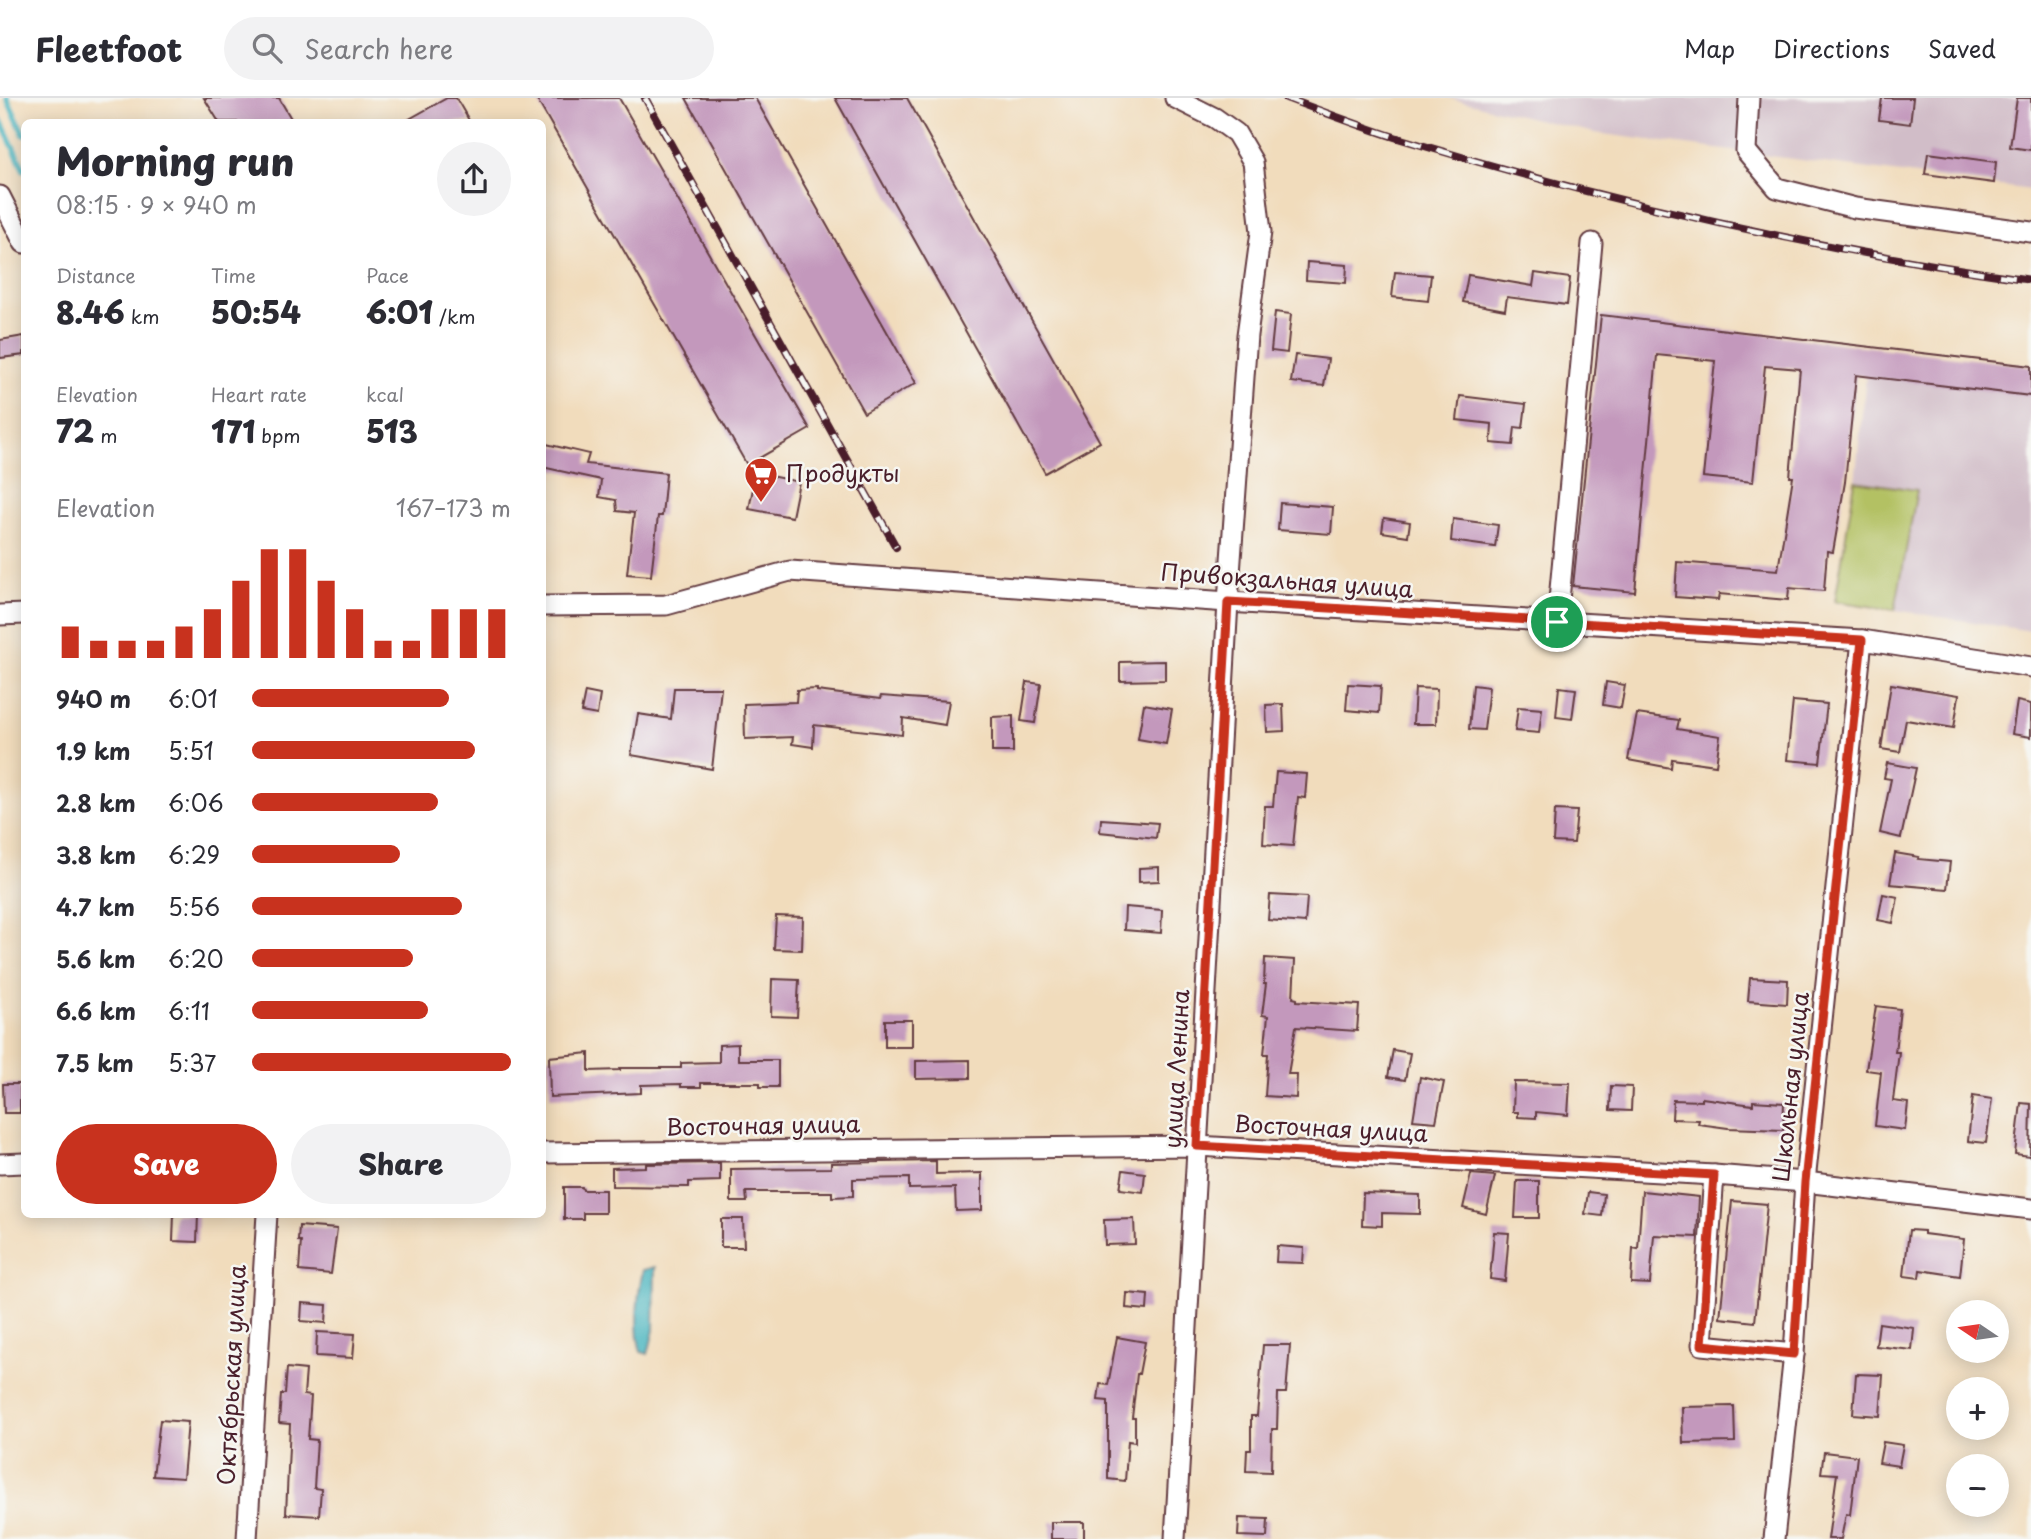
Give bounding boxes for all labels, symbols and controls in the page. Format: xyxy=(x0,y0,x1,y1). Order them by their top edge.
search box xyxy=(224,17,714,80)
text: Fleetfoot xyxy=(35,23,182,73)
icon: search xyxy=(248,29,286,67)
text: Search here xyxy=(304,29,453,68)
text: Map xyxy=(1684,30,1735,66)
text: Directions xyxy=(1773,30,1890,66)
text: Saved xyxy=(1928,30,1996,66)
text: Morning run xyxy=(56,132,294,189)
button: share xyxy=(437,142,511,216)
text: 08:15 · 9 × 940 m xyxy=(56,187,257,222)
text: Distance xyxy=(56,261,136,289)
text: Time xyxy=(211,261,256,289)
text: Pace xyxy=(366,261,409,289)
text: 8.46 xyxy=(56,289,125,334)
text: 50:54 xyxy=(211,289,301,334)
text: 6:01 xyxy=(366,289,433,334)
text: km xyxy=(125,302,159,330)
text: /km xyxy=(433,302,475,330)
text: Elevation xyxy=(56,380,138,408)
text: Heart rate xyxy=(211,380,307,408)
text: kcal xyxy=(366,380,404,408)
text: 72 xyxy=(56,408,94,453)
text: 171 xyxy=(211,408,255,453)
text: 513 xyxy=(366,408,418,453)
text: m xyxy=(94,421,117,449)
text: bpm xyxy=(255,421,301,449)
supermarket icon: Продукты xyxy=(742,455,780,504)
place label: Продукты xyxy=(786,455,900,490)
text: Elevation xyxy=(56,490,155,525)
text: 167–173 m xyxy=(396,490,511,525)
street label: Привокзальная улица xyxy=(1160,553,1415,606)
pin xyxy=(1527,592,1587,652)
icon: arrive xyxy=(1538,603,1576,641)
text: 940 m xyxy=(56,681,131,716)
text: 6:01 xyxy=(168,681,218,716)
text: 1.9 km xyxy=(56,733,130,768)
text: 5:51 xyxy=(168,733,214,768)
text: 2.8 km xyxy=(56,785,136,820)
text: 6:06 xyxy=(168,785,224,820)
text: 3.8 km xyxy=(56,837,136,872)
text: 6:29 xyxy=(168,837,220,872)
text: 4.7 km xyxy=(56,889,135,924)
text: 5:56 xyxy=(168,889,220,924)
text: 5.6 km xyxy=(56,941,135,976)
text: 6:20 xyxy=(168,941,224,976)
street label: улица Ленина xyxy=(1154,988,1197,1150)
street label: Школьная улица xyxy=(1762,990,1817,1184)
text: 6.6 km xyxy=(56,993,136,1028)
text: 6:11 xyxy=(168,993,210,1028)
text: 7.5 km xyxy=(56,1045,134,1080)
text: 5:37 xyxy=(168,1045,216,1080)
street label: Восточная улица xyxy=(666,1105,861,1144)
street label: Восточная улица xyxy=(1233,1105,1429,1150)
button: Save xyxy=(56,1124,277,1204)
button: Share xyxy=(291,1124,511,1204)
street label: Октябрьская улица xyxy=(207,1263,254,1486)
north arrow xyxy=(1946,1300,2009,1363)
map controls xyxy=(1946,1300,2009,1517)
button: + xyxy=(1946,1377,2009,1440)
button: − xyxy=(1946,1454,2009,1517)

